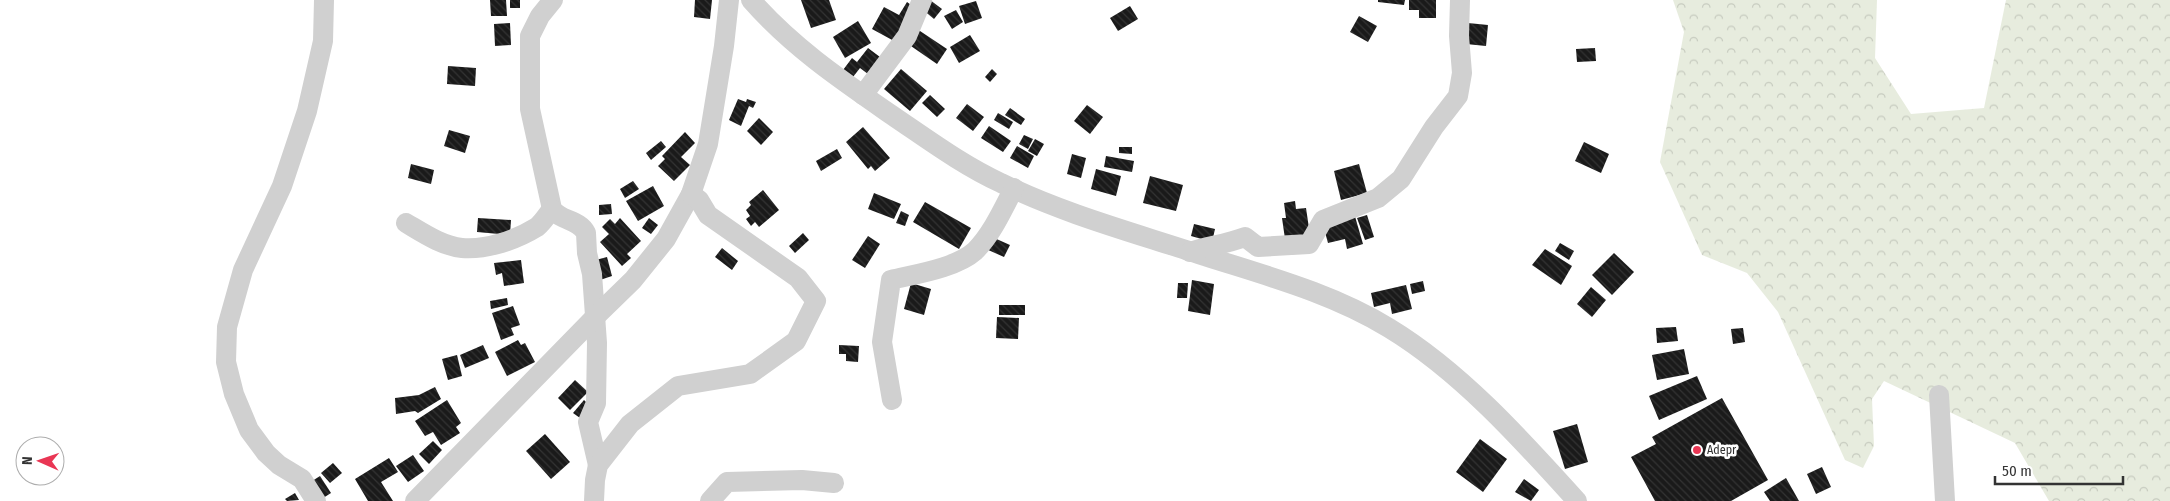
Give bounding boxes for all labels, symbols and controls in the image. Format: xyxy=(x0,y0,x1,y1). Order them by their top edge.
north arrow xyxy=(15,436,65,486)
place label: Adepr xyxy=(1707,443,1737,457)
marker: Adepr xyxy=(1691,444,1703,456)
scale bar xyxy=(1995,454,2122,486)
text: N xyxy=(19,456,36,465)
text: 50 m xyxy=(2002,462,2032,480)

